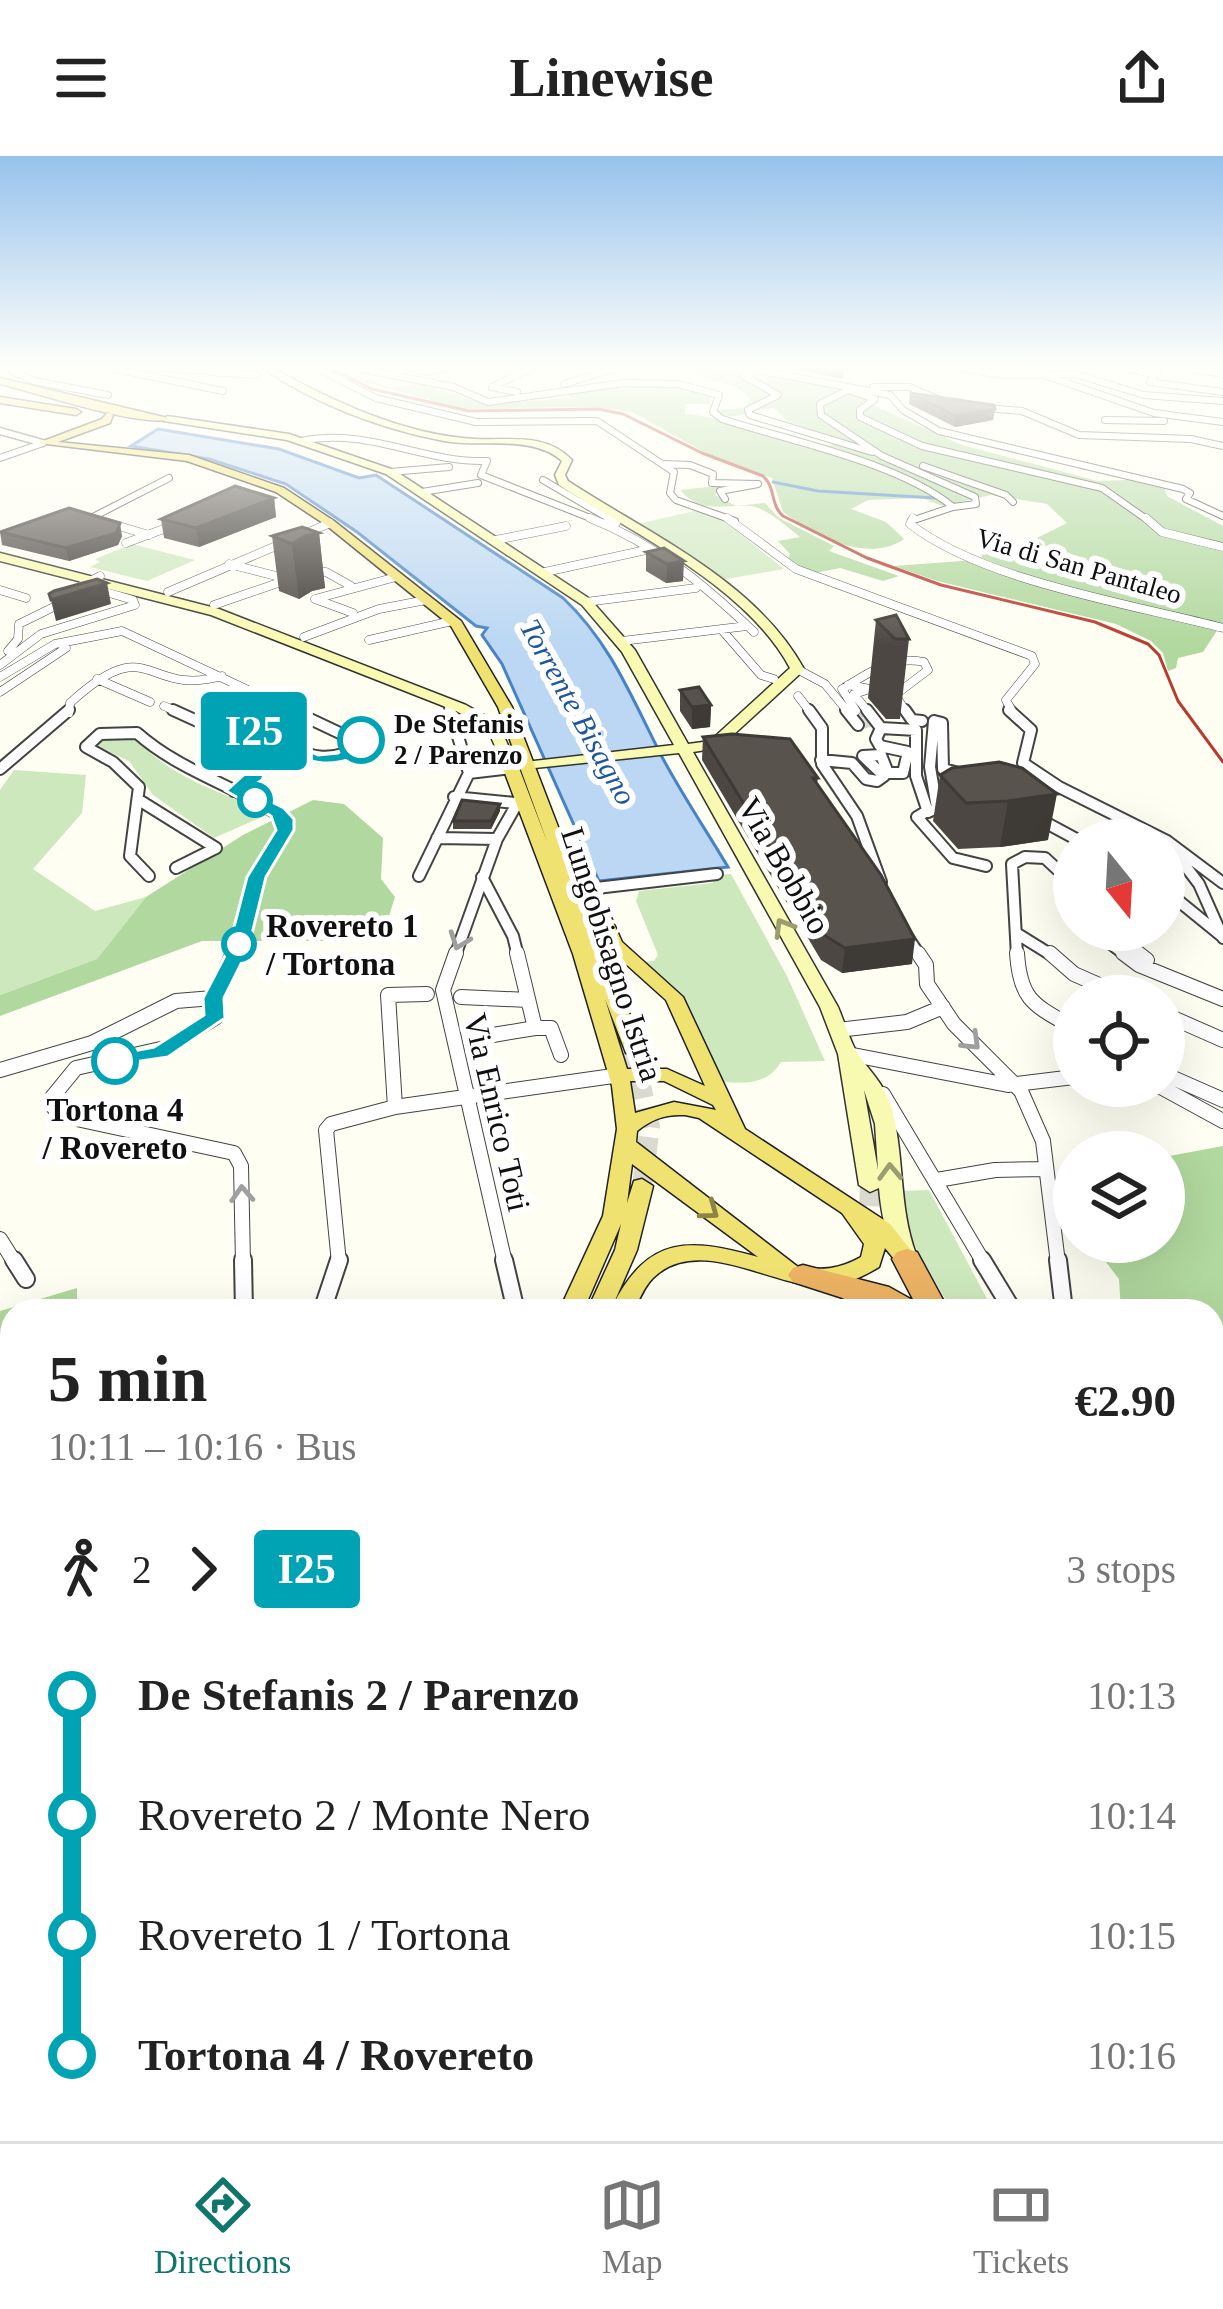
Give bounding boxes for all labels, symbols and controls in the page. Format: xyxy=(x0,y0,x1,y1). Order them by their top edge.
icon: menu xyxy=(48,45,114,111)
icon: share xyxy=(1109,45,1175,111)
text: Linewise xyxy=(509,48,714,108)
street label: Via di San Pantaleo xyxy=(973,522,1185,610)
water label: Torrente Bisagno xyxy=(514,613,643,810)
line badge: I25 xyxy=(185,692,323,770)
text: I25 xyxy=(225,708,283,754)
place label: De Stefanis 2 / Parenzo xyxy=(394,709,524,770)
marker: De Stefanis 2 / Parenzo xyxy=(339,718,383,762)
unlabelled marker xyxy=(239,784,271,816)
street label: Via Bobbio xyxy=(731,791,837,940)
north arrow xyxy=(1053,819,1185,951)
map controls xyxy=(1053,819,1185,1263)
street label: Lungobisagno Istria xyxy=(554,823,670,1086)
place label: Rovereto 1 / Tortona xyxy=(265,908,418,982)
one-way arrow xyxy=(775,918,797,940)
marker: Rovereto 1 / Tortona xyxy=(223,928,255,960)
one-way arrow xyxy=(449,929,473,950)
button: locate xyxy=(1053,975,1185,1107)
street label: Via Enrico Toti xyxy=(457,1010,537,1215)
one-way arrow xyxy=(959,1028,980,1050)
marker: Tortona 4 / Rovereto xyxy=(93,1039,137,1083)
place label: Tortona 4 / Rovereto xyxy=(41,1092,188,1166)
button: layers xyxy=(1053,1131,1185,1263)
one-way arrow xyxy=(877,1162,903,1181)
one-way arrow xyxy=(229,1184,255,1203)
one-way arrow xyxy=(696,1196,718,1218)
text: 5 min xyxy=(48,1342,208,1415)
text: €2.90 xyxy=(1075,1376,1176,1426)
text: 10:11 – 10:16 · Bus xyxy=(48,1425,356,1468)
icon: walk xyxy=(48,1536,114,1602)
icon: forward xyxy=(170,1536,236,1602)
text: I25 xyxy=(278,1546,336,1592)
text: 2 xyxy=(132,1548,152,1591)
text: 3 stops xyxy=(1067,1548,1176,1591)
text: De Stefanis 2 / Parenzo xyxy=(138,1670,580,1720)
text: 10:13 xyxy=(1087,1674,1176,1717)
text: Rovereto 2 / Monte Nero xyxy=(138,1790,590,1840)
text: 10:14 xyxy=(1087,1794,1176,1837)
text: Rovereto 1 / Tortona xyxy=(138,1910,510,1960)
text: 10:15 xyxy=(1087,1914,1176,1957)
text: Tortona 4 / Rovereto xyxy=(138,2030,534,2080)
text: 10:16 xyxy=(1087,2034,1176,2077)
tab: Directions xyxy=(154,2172,291,2281)
tab: Map xyxy=(599,2172,665,2281)
tab: Tickets xyxy=(973,2172,1069,2281)

